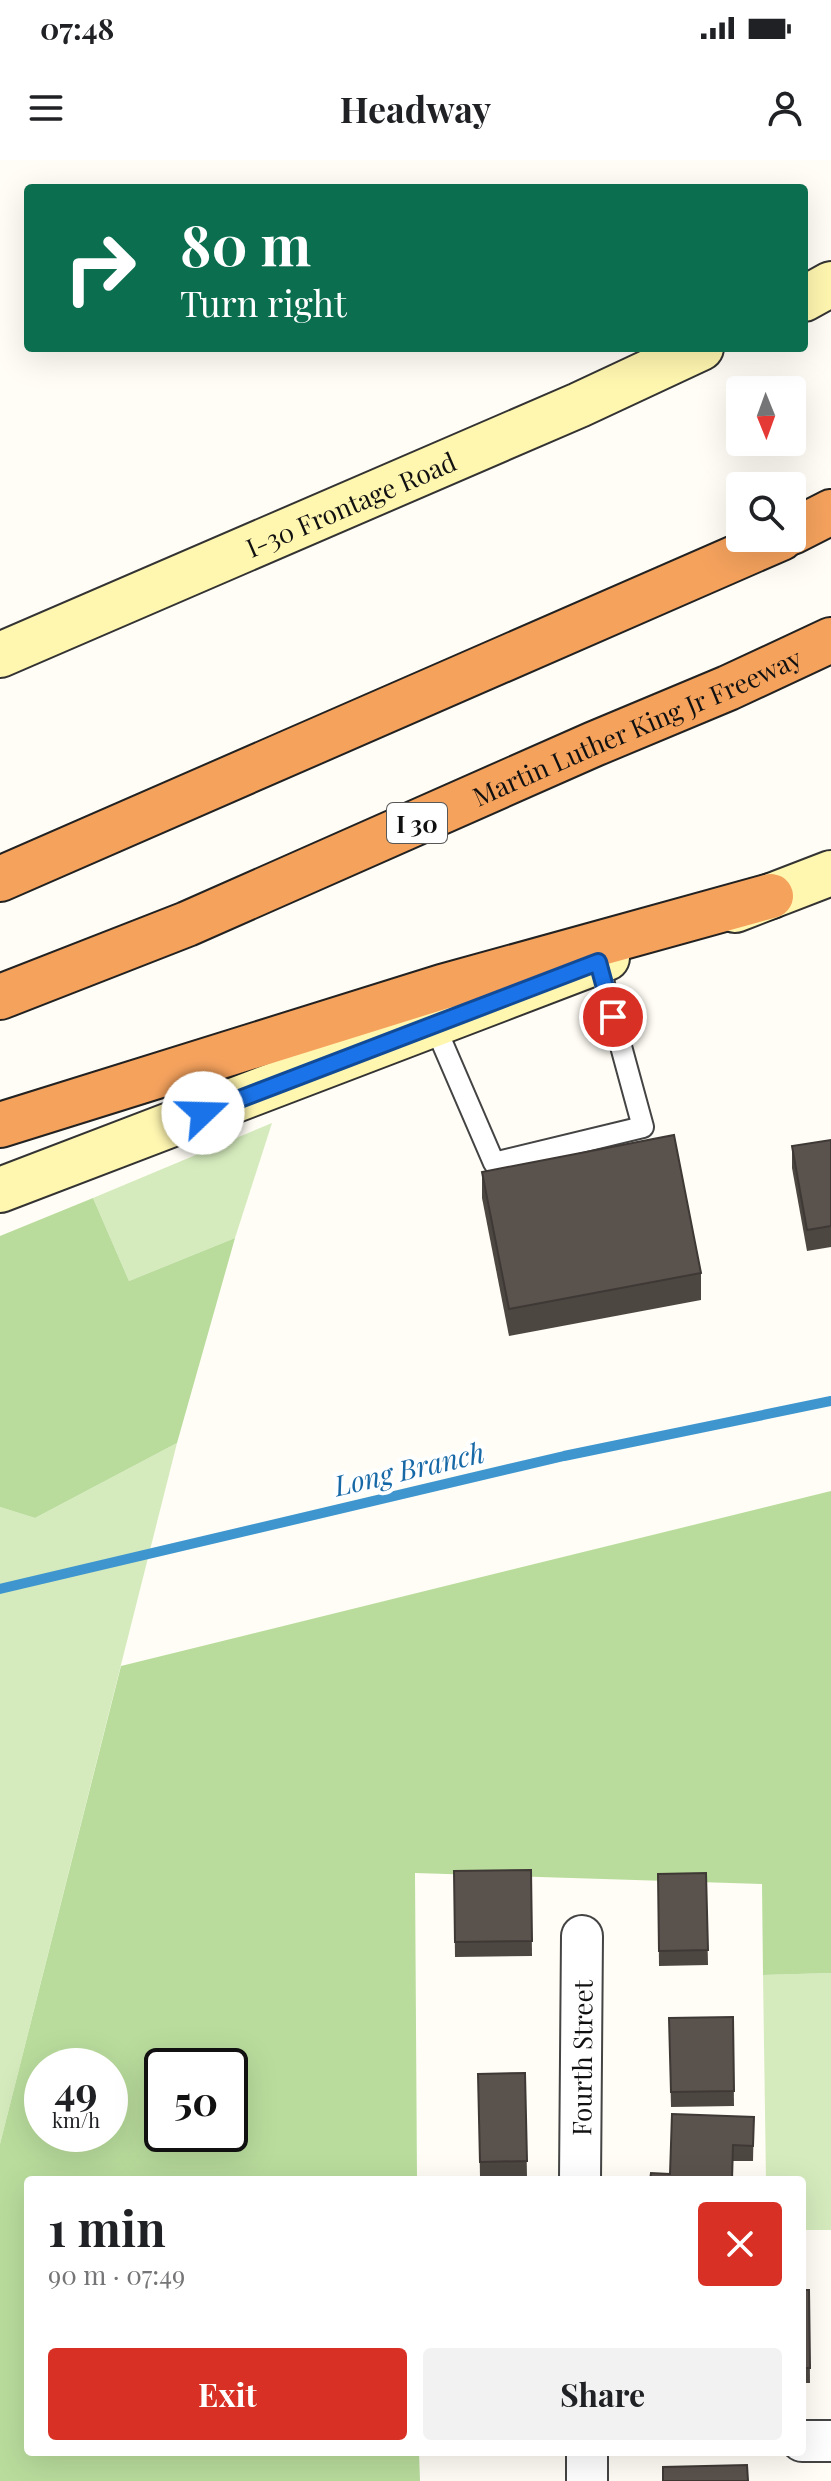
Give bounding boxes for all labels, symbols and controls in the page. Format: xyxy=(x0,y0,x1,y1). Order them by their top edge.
text: 07:48 xyxy=(40,8,114,48)
text: Headway xyxy=(340,84,491,132)
icon: menu xyxy=(24,86,68,130)
icon: person xyxy=(763,86,807,130)
text: 80 m xyxy=(180,206,311,281)
icon: right xyxy=(48,216,152,320)
text: Turn right xyxy=(180,278,347,326)
north arrow xyxy=(726,376,806,456)
map controls xyxy=(726,376,806,552)
street label: I-30 Frontage Road xyxy=(240,443,461,564)
button: search xyxy=(726,472,806,552)
street label: Martin Luther King Jr Freeway xyxy=(467,639,807,813)
road number: I 30 xyxy=(387,803,447,843)
pin xyxy=(579,983,647,1051)
icon: arrive xyxy=(591,995,635,1039)
position arrow xyxy=(161,1071,245,1155)
water label: Long Branch xyxy=(329,1433,488,1503)
street label: Fourth Street xyxy=(563,1979,599,2136)
speed limit sign: 50 xyxy=(144,2048,248,2152)
text: 49 xyxy=(54,2063,98,2116)
text: km/h xyxy=(52,2106,100,2133)
text: 1 min xyxy=(48,2195,166,2259)
button: close xyxy=(698,2202,782,2286)
text: 90 m · 07:49 xyxy=(48,2257,185,2292)
button: Exit xyxy=(48,2348,407,2440)
button: Share xyxy=(423,2348,782,2440)

